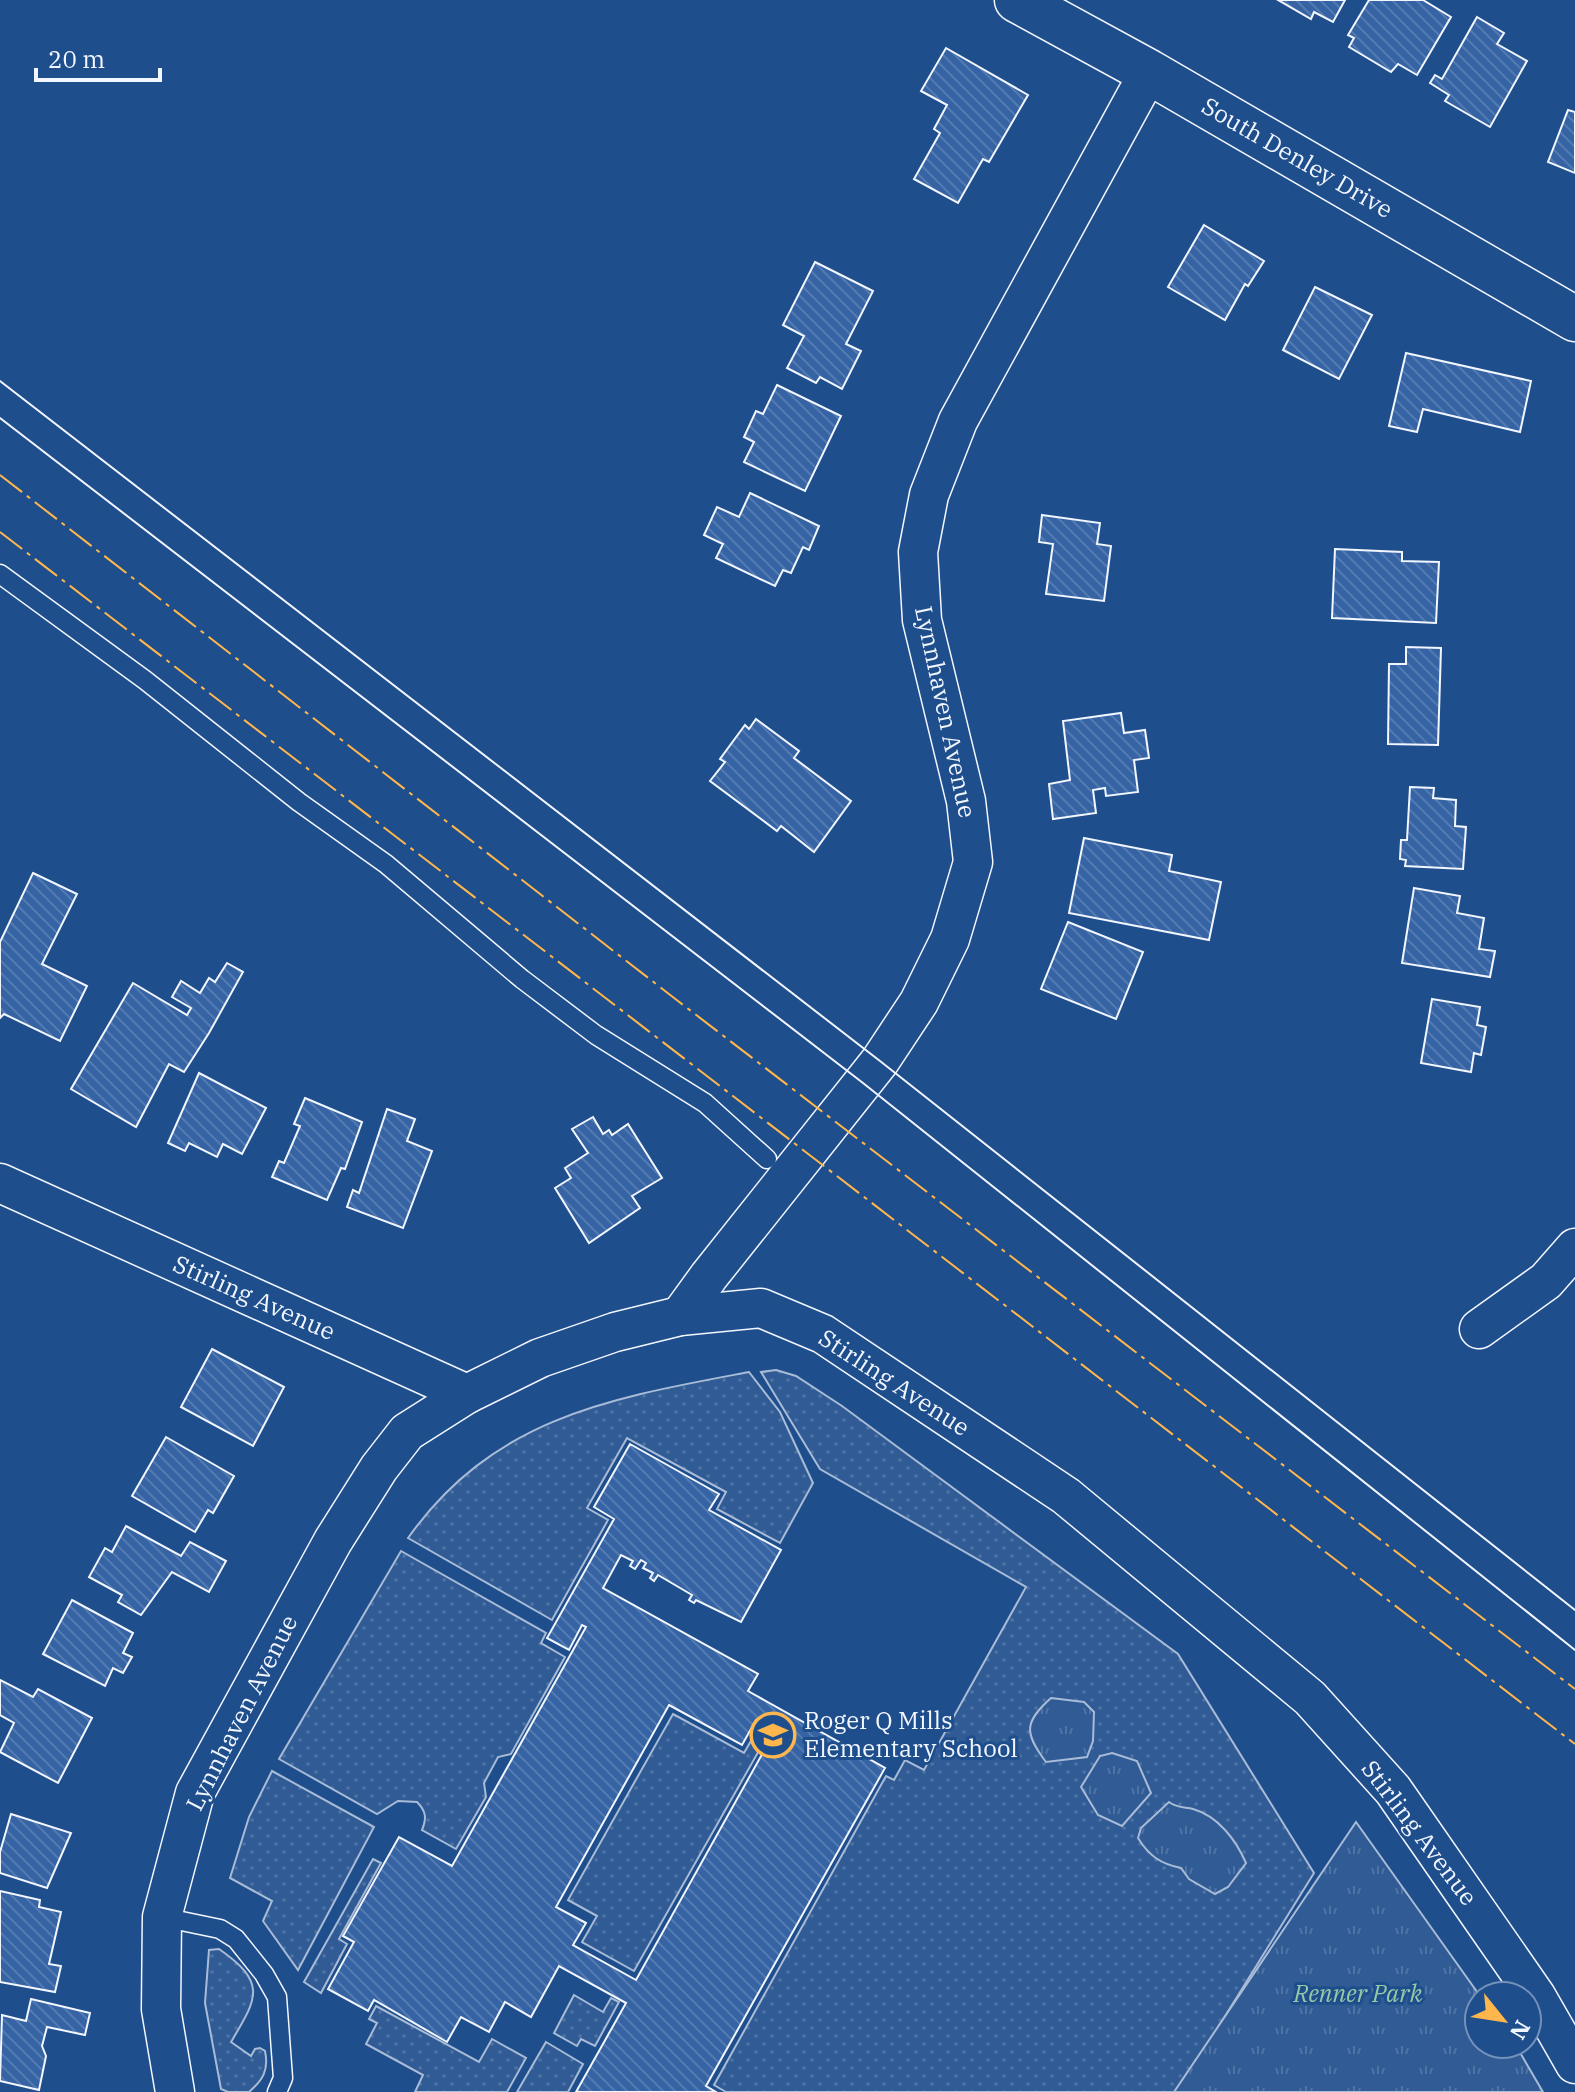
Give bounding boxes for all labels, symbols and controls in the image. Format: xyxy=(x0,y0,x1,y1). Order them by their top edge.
scale bar xyxy=(36,32,160,82)
text: 20 m xyxy=(48,43,105,75)
street label: South Denley Drive xyxy=(1196,89,1399,225)
street label: Lynnhaven Avenue xyxy=(908,603,984,821)
street label: Stirling Avenue xyxy=(168,1247,340,1347)
street label: Stirling Avenue xyxy=(813,1321,976,1443)
street label: Lynnhaven Avenue xyxy=(178,1609,304,1816)
place label: Roger Q Mills Elementary School xyxy=(804,1704,1018,1764)
school or university icon: Roger Q Mills Elementary School xyxy=(749,1711,797,1759)
street label: Stirling Avenue xyxy=(1355,1753,1485,1911)
park label: Renner Park xyxy=(1293,1977,1423,2009)
north arrow xyxy=(1463,1980,1543,2060)
text: N xyxy=(1504,2015,1538,2045)

